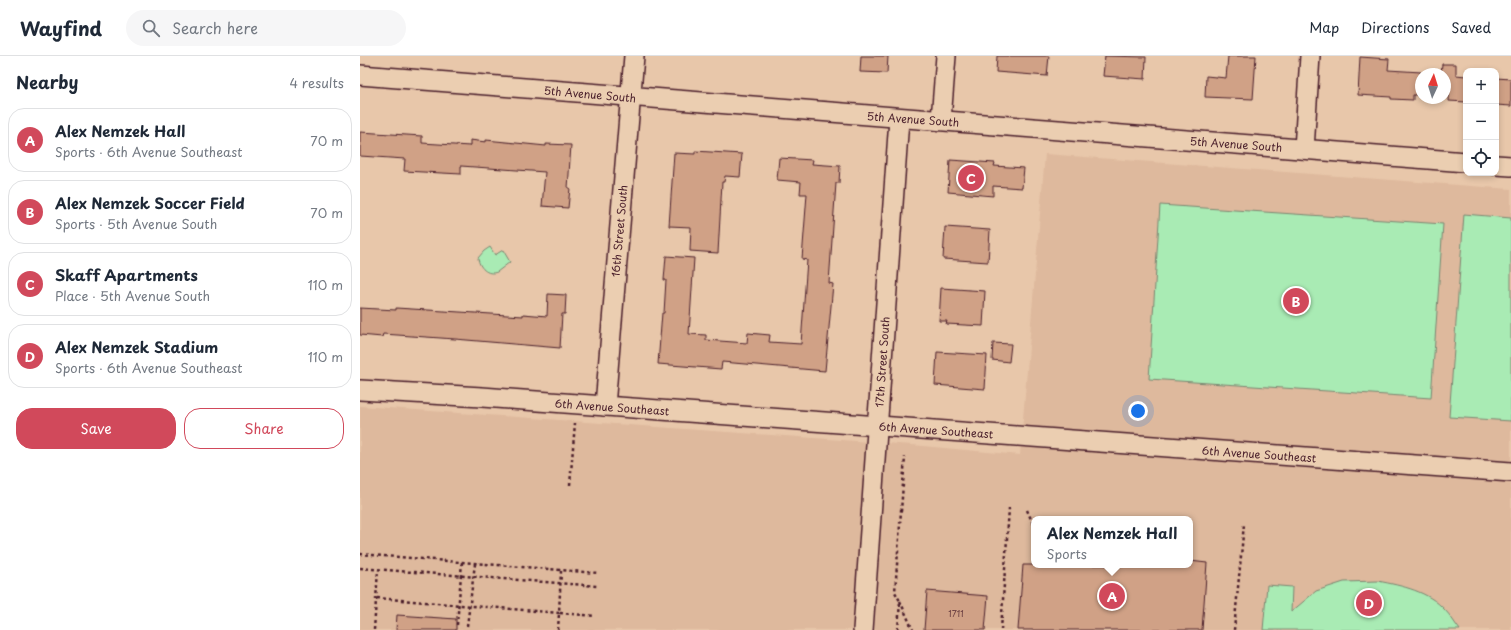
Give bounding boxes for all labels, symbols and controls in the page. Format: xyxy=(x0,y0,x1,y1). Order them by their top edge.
search box xyxy=(126,10,406,46)
text: Wayfind xyxy=(20,14,102,42)
text: Search here xyxy=(172,16,258,39)
icon: search xyxy=(140,17,162,39)
text: Map xyxy=(1309,17,1339,38)
text: Directions xyxy=(1361,17,1429,38)
text: Saved xyxy=(1451,17,1491,38)
north arrow xyxy=(1415,68,1451,104)
map controls xyxy=(1463,68,1499,176)
button: + xyxy=(1463,68,1499,104)
text: Nearby xyxy=(16,69,78,95)
text: 4 results xyxy=(290,73,344,92)
street label: 5th Avenue South xyxy=(543,81,637,107)
button: − xyxy=(1463,104,1499,140)
street label: 5th Avenue South xyxy=(866,107,960,131)
text: Alex Nemzek Hall xyxy=(55,119,185,142)
text: A xyxy=(25,131,35,150)
text: 70 m xyxy=(310,131,343,150)
street label: 5th Avenue South xyxy=(1189,132,1283,156)
button: locate xyxy=(1463,140,1499,176)
text: Sports · 6th Avenue Southeast xyxy=(55,142,242,161)
pin: C xyxy=(958,163,984,193)
street label: 16th Street South xyxy=(606,184,632,278)
text: Alex Nemzek Soccer Field xyxy=(55,191,245,214)
text: B xyxy=(26,203,34,222)
text: 70 m xyxy=(310,203,343,222)
text: Sports · 5th Avenue South xyxy=(55,214,217,233)
text: Skaff Apartments xyxy=(55,263,198,286)
text: C xyxy=(25,275,35,294)
text: 110 m xyxy=(308,275,343,294)
text: Place · 5th Avenue South xyxy=(55,286,210,305)
pin: B xyxy=(1283,286,1309,316)
street label: 17th Street South xyxy=(870,316,894,408)
text: Alex Nemzek Stadium xyxy=(55,335,218,358)
text: D xyxy=(25,347,35,366)
text: 110 m xyxy=(308,347,343,366)
text: Sports · 6th Avenue Southeast xyxy=(55,358,242,377)
street label: 6th Avenue Southeast xyxy=(554,395,670,420)
your location xyxy=(1128,401,1148,421)
button: Save xyxy=(16,408,176,449)
button: Share xyxy=(184,408,344,449)
street label: 6th Avenue Southeast xyxy=(878,418,994,443)
street label: 6th Avenue Southeast xyxy=(1201,442,1317,467)
popup xyxy=(1031,516,1193,568)
text: Alex Nemzek Hall xyxy=(1047,521,1177,544)
text: Sports xyxy=(1047,544,1087,563)
pin: A xyxy=(1099,581,1125,611)
pin: D xyxy=(1356,588,1382,618)
house number: 1711 xyxy=(948,606,964,620)

